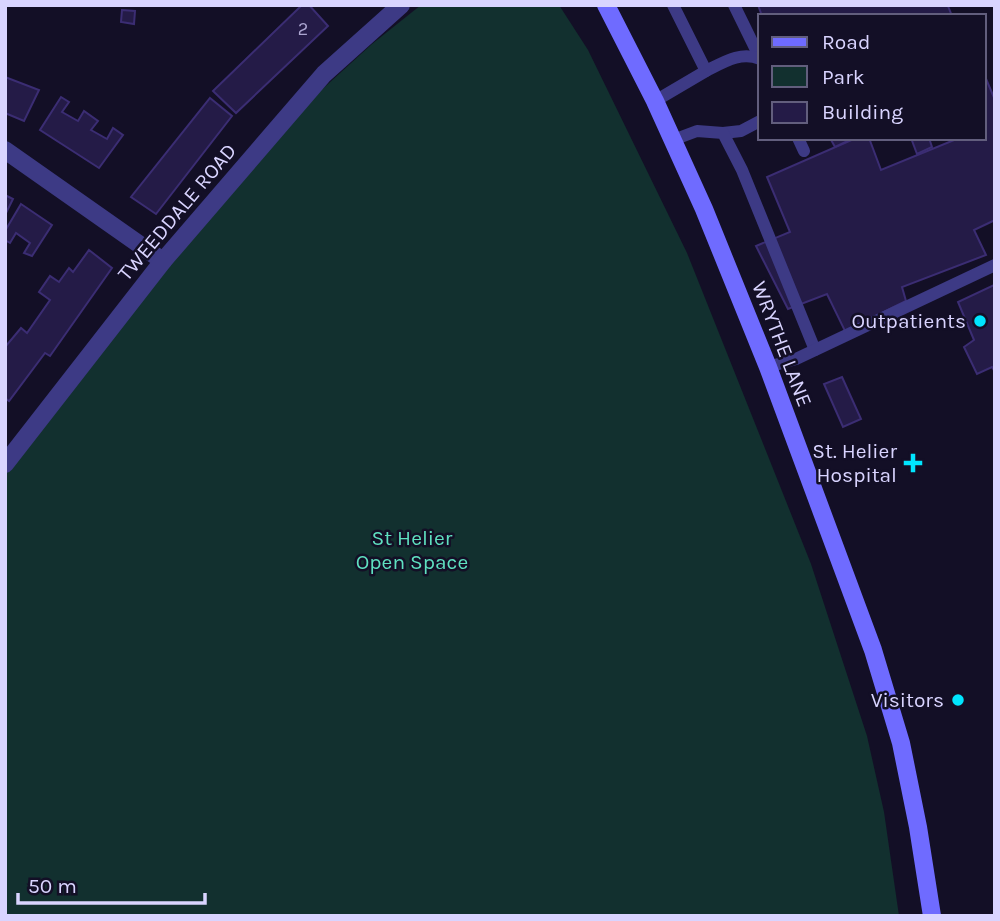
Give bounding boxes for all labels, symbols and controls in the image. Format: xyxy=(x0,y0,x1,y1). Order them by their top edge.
legend xyxy=(758,14,986,140)
house number: 2 xyxy=(298,18,308,40)
text: Road xyxy=(822,30,870,54)
text: Park xyxy=(822,65,865,89)
text: Building xyxy=(822,100,903,124)
street label: TWEEDDALE ROAD xyxy=(113,139,241,285)
street label: WRYTHE LANE xyxy=(747,278,817,410)
place label: Outpatients xyxy=(851,309,966,333)
marker: Outpatients xyxy=(972,313,988,329)
place label: St. Helier Hospital xyxy=(812,439,897,487)
marker: St. Helier Hospital xyxy=(903,453,923,473)
park label: St Helier Open Space xyxy=(356,526,468,574)
place label: Visitors xyxy=(871,688,944,712)
marker: Visitors xyxy=(950,692,966,708)
scale bar xyxy=(18,862,205,906)
text: 50 m xyxy=(28,874,77,898)

